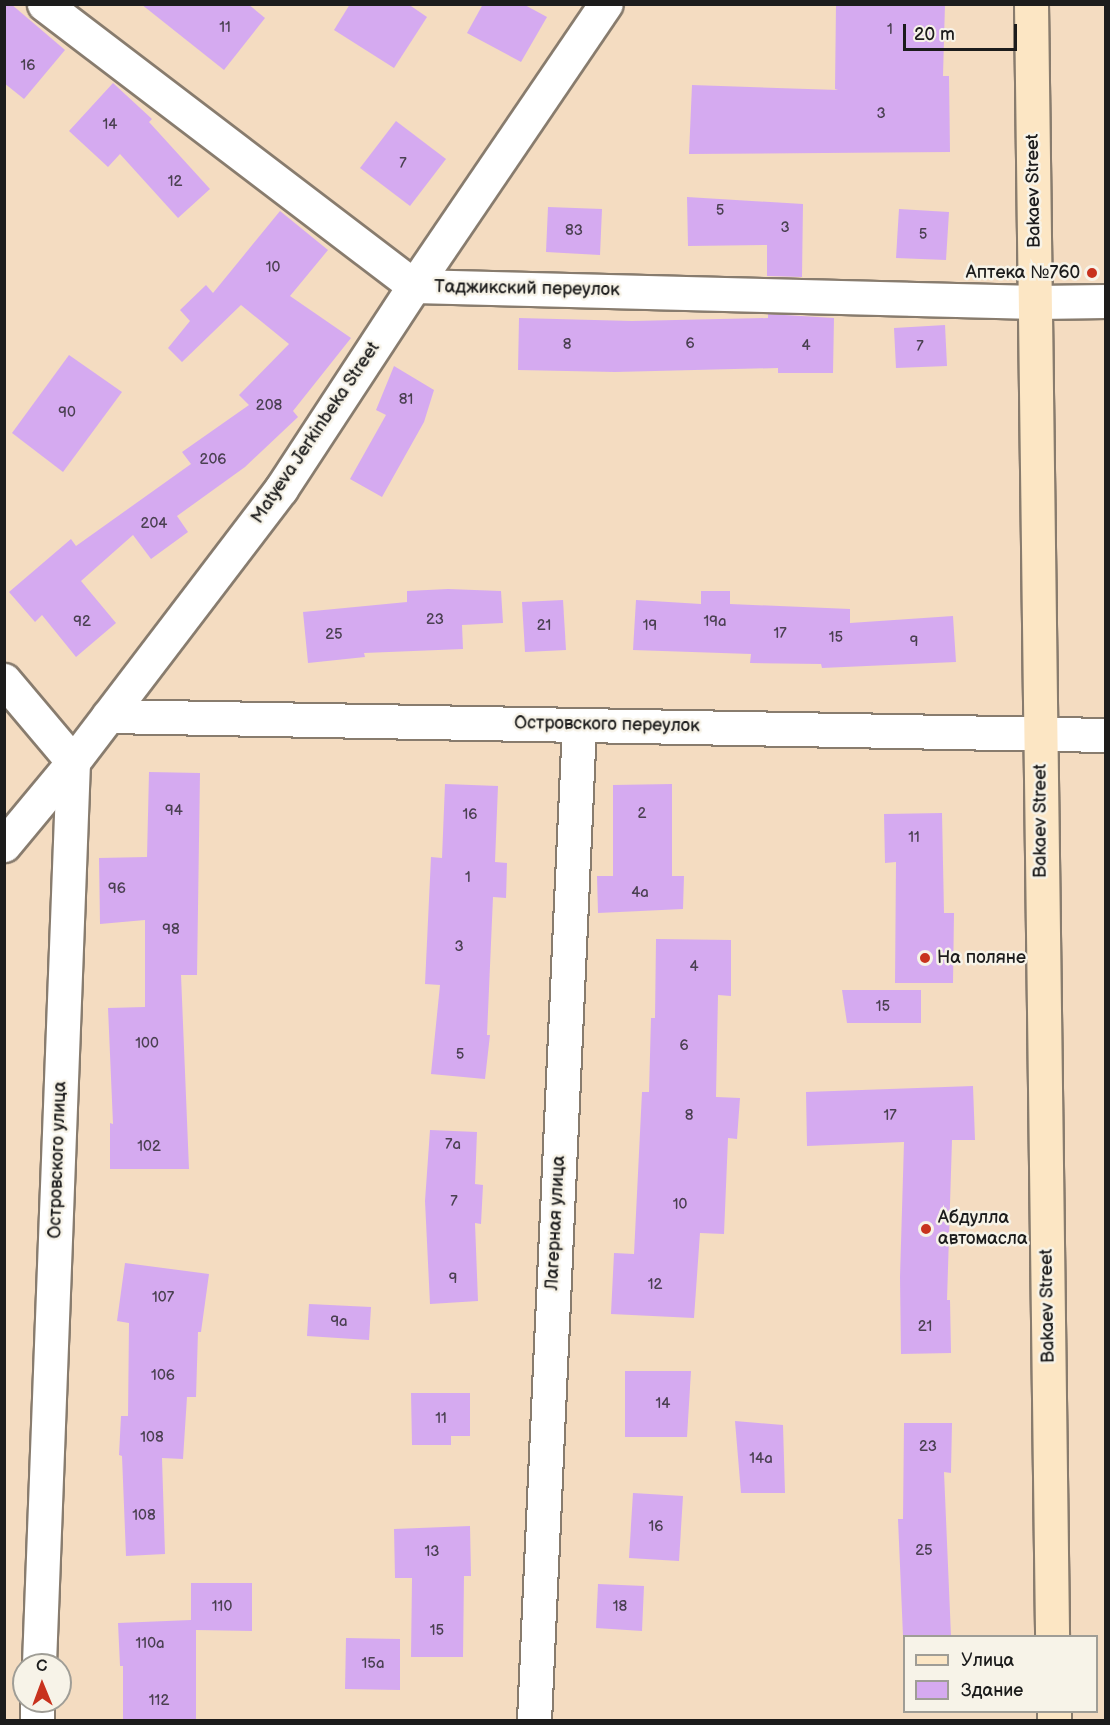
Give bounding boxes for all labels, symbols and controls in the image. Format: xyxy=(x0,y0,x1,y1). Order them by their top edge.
scale bar xyxy=(906,12,1020,50)
house number: 11 xyxy=(219,19,231,37)
house number: 1 xyxy=(887,21,893,39)
text: 20 m xyxy=(914,24,955,45)
house number: 16 xyxy=(21,57,35,75)
house number: 3 xyxy=(876,105,886,123)
house number: 14 xyxy=(103,116,117,134)
street label: Bakaev Street xyxy=(1022,133,1046,249)
house number: 7 xyxy=(399,155,407,173)
house number: 12 xyxy=(168,173,182,191)
house number: 5 xyxy=(716,202,724,220)
house number: 3 xyxy=(780,219,790,237)
house number: 83 xyxy=(565,222,583,240)
house number: 5 xyxy=(919,226,927,244)
house number: 10 xyxy=(266,259,280,277)
place label: Аптека №760 xyxy=(966,262,1080,284)
marker: Аптека №760 xyxy=(1085,266,1099,280)
street label: Таджикский переулок xyxy=(434,277,620,301)
house number: 6 xyxy=(685,335,695,353)
house number: 8 xyxy=(563,336,571,354)
house number: 4 xyxy=(801,337,811,355)
street label: Matyeva Jerkinbeka Street xyxy=(247,338,385,528)
house number: 7 xyxy=(916,338,924,356)
house number: 81 xyxy=(399,391,413,409)
house number: 208 xyxy=(256,397,282,415)
house number: 90 xyxy=(58,404,76,422)
house number: 206 xyxy=(200,451,226,469)
house number: 204 xyxy=(141,515,167,533)
house number: 23 xyxy=(426,611,444,629)
house number: 92 xyxy=(73,613,91,631)
house number: 19a xyxy=(704,613,726,631)
house number: 21 xyxy=(537,617,551,635)
house number: 19 xyxy=(643,617,657,635)
house number: 17 xyxy=(773,625,787,643)
house number: 25 xyxy=(325,626,343,644)
house number: 15 xyxy=(829,629,843,647)
house number: 9 xyxy=(910,633,918,651)
street label: Островского переулок xyxy=(514,713,700,737)
street label: Bakaev Street xyxy=(1030,764,1052,878)
house number: 94 xyxy=(165,802,183,820)
house number: 2 xyxy=(638,805,646,823)
house number: 16 xyxy=(463,806,477,824)
house number: 11 xyxy=(908,829,920,847)
house number: 1 xyxy=(465,869,471,887)
house number: 96 xyxy=(108,880,126,898)
house number: 4a xyxy=(631,884,649,902)
house number: 98 xyxy=(162,921,180,939)
house number: 3 xyxy=(454,938,464,956)
place label: На поляне xyxy=(937,947,1026,969)
marker: На поляне xyxy=(918,951,932,965)
house number: 4 xyxy=(689,958,699,976)
house number: 15 xyxy=(876,998,890,1016)
house number: 100 xyxy=(135,1035,159,1053)
house number: 6 xyxy=(679,1037,689,1055)
house number: 5 xyxy=(456,1046,464,1064)
street label: Островского улица xyxy=(44,1081,72,1239)
house number: 8 xyxy=(685,1107,693,1125)
house number: 17 xyxy=(883,1107,897,1125)
house number: 7a xyxy=(445,1136,461,1154)
house number: 102 xyxy=(137,1138,161,1156)
street label: Лагерная улица xyxy=(542,1155,570,1291)
house number: 7 xyxy=(450,1193,458,1211)
house number: 10 xyxy=(673,1196,687,1214)
place label: Абдулла автомасла xyxy=(938,1208,1028,1250)
marker: Абдулла автомасла xyxy=(919,1222,933,1236)
street label: Bakaev Street xyxy=(1036,1248,1060,1364)
house number: 9 xyxy=(449,1270,457,1288)
house number: 12 xyxy=(648,1276,662,1294)
house number: 107 xyxy=(152,1289,174,1307)
house number: 9a xyxy=(330,1313,348,1331)
house number: 21 xyxy=(918,1318,932,1336)
house number: 106 xyxy=(151,1367,175,1385)
house number: 14 xyxy=(656,1395,670,1413)
house number: 11 xyxy=(435,1410,447,1428)
house number: 108 xyxy=(140,1429,164,1447)
house number: 23 xyxy=(919,1438,937,1456)
house number: 14a xyxy=(749,1450,773,1468)
house number: 108 xyxy=(132,1507,156,1525)
house number: 16 xyxy=(649,1518,663,1536)
house number: 25 xyxy=(915,1542,933,1560)
house number: 13 xyxy=(424,1543,440,1561)
house number: 110 xyxy=(212,1598,232,1616)
house number: 18 xyxy=(613,1598,627,1616)
house number: 15 xyxy=(430,1622,444,1640)
house number: 110a xyxy=(136,1635,164,1653)
legend xyxy=(903,1635,1098,1713)
text: Улица xyxy=(961,1650,1014,1671)
north arrow xyxy=(12,1653,72,1713)
house number: 15a xyxy=(362,1655,384,1673)
text: С xyxy=(36,1657,47,1676)
text: Здание xyxy=(961,1680,1023,1701)
house number: 112 xyxy=(149,1692,169,1710)

